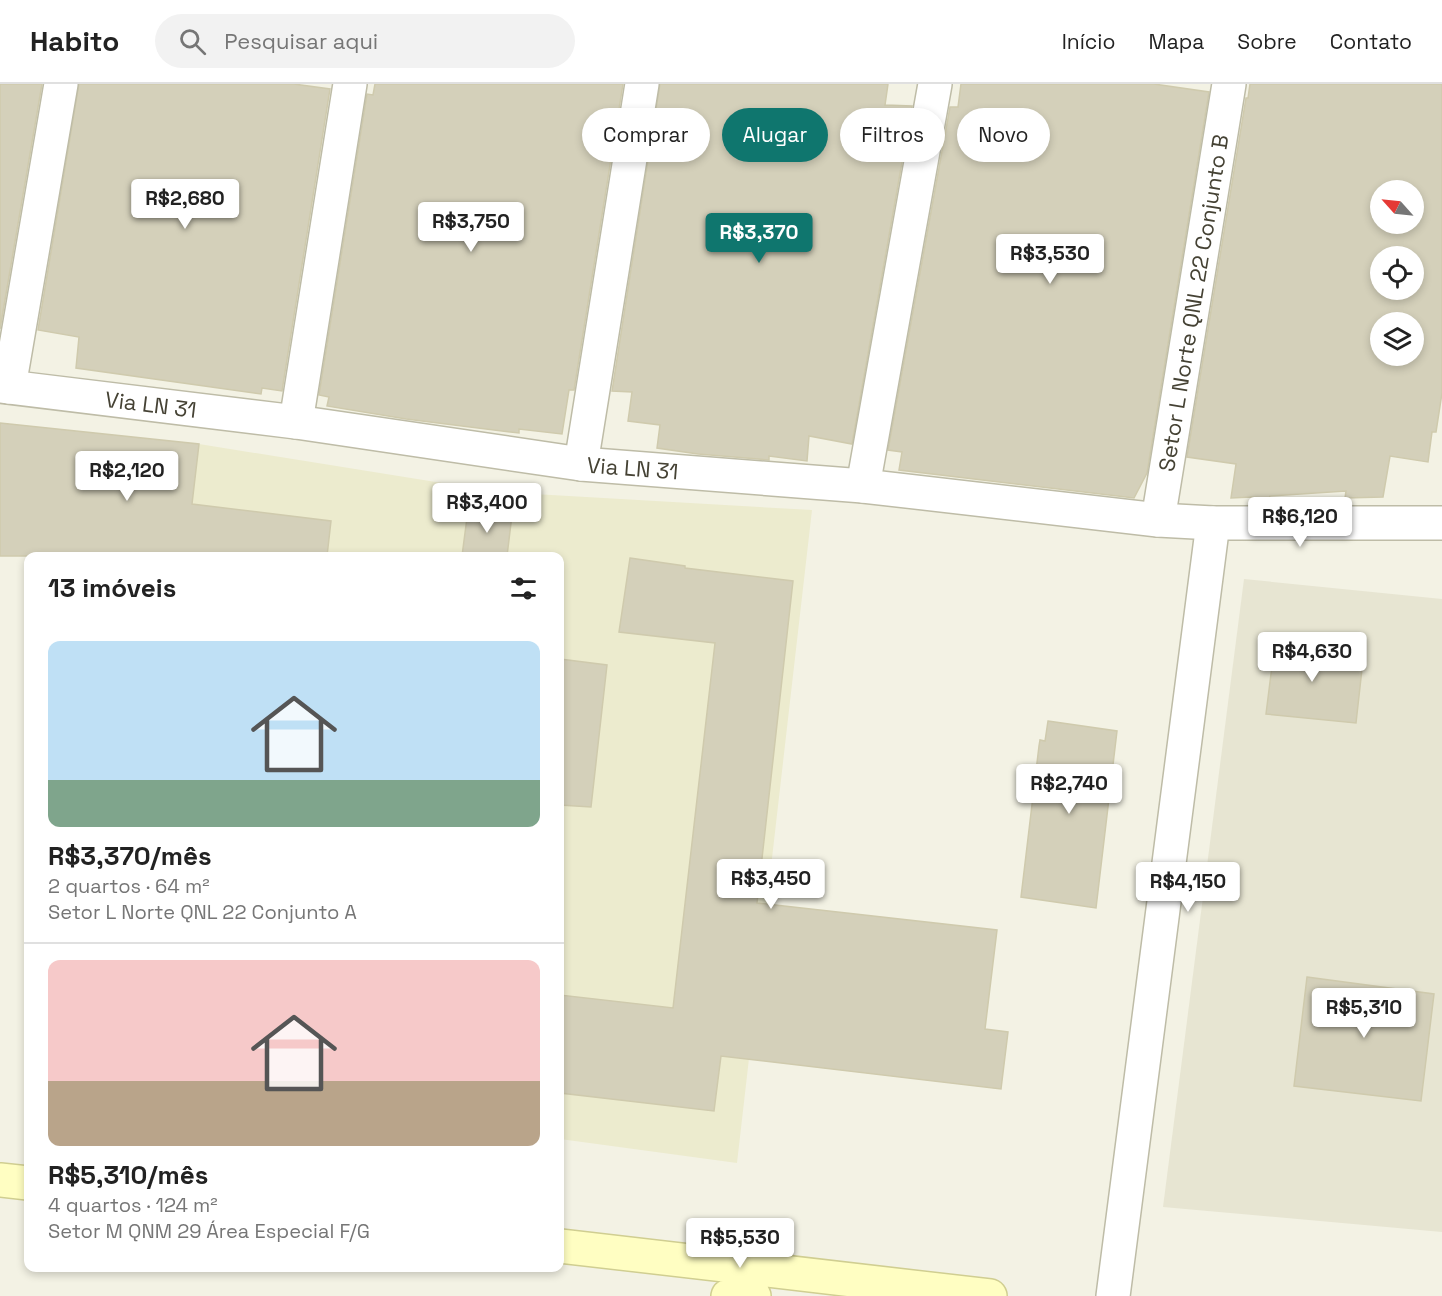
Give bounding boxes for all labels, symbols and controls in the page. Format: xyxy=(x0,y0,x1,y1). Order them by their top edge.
search box xyxy=(155,14,575,68)
text: Habito xyxy=(30,23,119,59)
icon: search xyxy=(176,25,209,58)
text: Pesquisar aqui xyxy=(224,27,378,55)
text: Início xyxy=(1062,28,1115,55)
text: Mapa xyxy=(1148,28,1204,55)
text: Sobre xyxy=(1237,28,1297,55)
text: Contato xyxy=(1330,28,1412,55)
chip: Comprar xyxy=(582,108,710,162)
chip: Alugar xyxy=(722,108,828,162)
chip: Filtros xyxy=(840,108,945,162)
chip: Novo xyxy=(957,108,1050,162)
street label: Setor L Norte QNL 22 Conjunto B xyxy=(1152,132,1235,473)
pin: R$2,680 xyxy=(130,179,240,230)
north arrow xyxy=(1370,180,1424,234)
map controls xyxy=(1370,180,1424,366)
text: R$2,680 xyxy=(145,185,225,211)
pin: R$3,750 xyxy=(416,202,526,253)
text: R$3,750 xyxy=(432,208,510,234)
pin: R$3,370 xyxy=(704,213,814,264)
text: R$3,370 xyxy=(720,219,798,245)
pin: R$3,530 xyxy=(995,234,1105,285)
text: R$3,530 xyxy=(1010,240,1090,266)
button: locate xyxy=(1370,246,1424,300)
button: layers xyxy=(1370,312,1424,366)
street label: Via LN 31 xyxy=(104,385,198,424)
street label: Via LN 31 xyxy=(586,450,679,486)
pin: R$2,120 xyxy=(72,451,182,502)
text: R$2,120 xyxy=(89,457,165,483)
pin: R$3,400 xyxy=(432,483,542,534)
text: R$3,400 xyxy=(446,489,528,515)
pin: R$6,120 xyxy=(1245,497,1355,548)
text: R$6,120 xyxy=(1262,503,1338,529)
text: 13 imóveis xyxy=(48,571,176,605)
icon: filters xyxy=(507,572,540,605)
pin: R$4,630 xyxy=(1257,632,1367,683)
text: R$4,630 xyxy=(1272,638,1352,664)
icon: home xyxy=(240,680,348,788)
pin: R$2,740 xyxy=(1014,764,1124,815)
text: R$2,740 xyxy=(1030,770,1108,796)
text: R$3,370/mês xyxy=(48,839,212,873)
pin: R$3,450 xyxy=(716,859,826,910)
pin: R$4,150 xyxy=(1133,862,1243,913)
text: R$3,450 xyxy=(731,865,811,891)
text: R$4,150 xyxy=(1150,868,1226,894)
text: 2 quartos · 64 m² xyxy=(48,873,210,899)
text: Setor L Norte QNL 22 Conjunto A xyxy=(48,899,357,925)
pin: R$5,310 xyxy=(1309,988,1419,1039)
text: R$5,310 xyxy=(1326,994,1402,1020)
icon: home xyxy=(240,999,348,1107)
text: R$5,310/mês xyxy=(48,1158,208,1192)
text: 4 quartos · 124 m² xyxy=(48,1192,218,1218)
text: Setor M QNM 29 Área Especial F/G xyxy=(48,1218,370,1244)
pin: R$5,530 xyxy=(685,1218,795,1269)
text: R$5,530 xyxy=(700,1224,780,1250)

